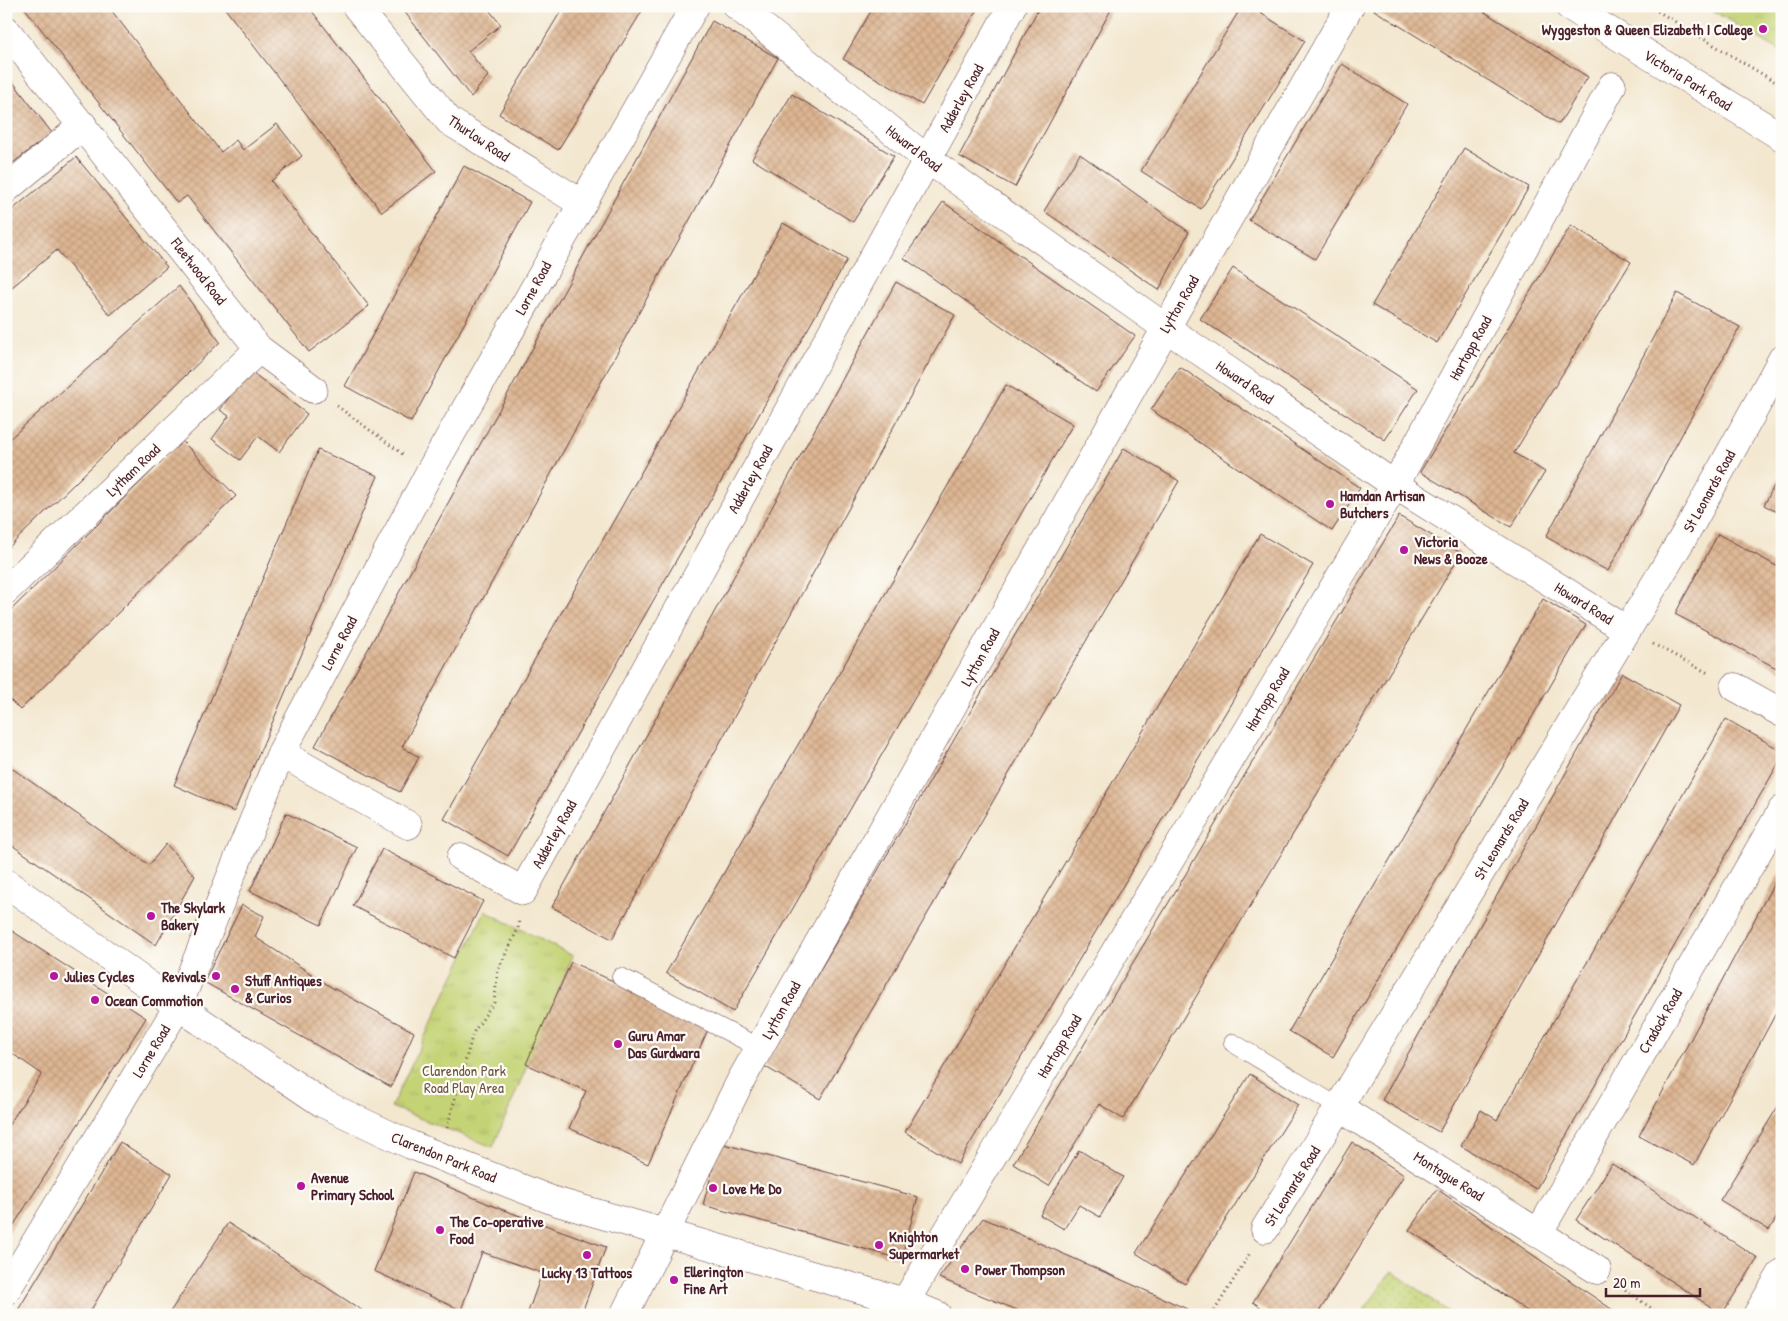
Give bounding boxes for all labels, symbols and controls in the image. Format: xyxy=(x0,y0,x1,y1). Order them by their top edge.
place label: Wyggeston & Queen Elizabeth I College xyxy=(1542,19,1753,41)
marker: Wyggeston & Queen Elizabeth I College xyxy=(1757,23,1769,35)
street label: Victoria Park Road xyxy=(1640,44,1736,116)
street label: Adderley Road xyxy=(934,60,988,136)
street label: Thurlow Road xyxy=(444,110,514,166)
street label: Howard Road xyxy=(882,120,946,177)
street label: Fleetwood Road xyxy=(166,232,232,309)
street label: Lorne Road xyxy=(510,257,556,319)
street label: Lytton Road xyxy=(1154,271,1204,337)
street label: Hartopp Road xyxy=(1444,312,1496,384)
street label: Howard Road xyxy=(1212,355,1278,409)
street label: Lytham Road xyxy=(101,439,165,501)
street label: Adderley Road xyxy=(723,441,777,517)
street label: St Leonards Road xyxy=(1678,446,1740,536)
place label: Hamdan Artisan Butchers xyxy=(1340,485,1425,523)
marker: Hamdan Artisan Butchers xyxy=(1324,498,1336,510)
place label: Victoria News & Booze xyxy=(1414,531,1488,569)
marker: Victoria News & Booze xyxy=(1398,544,1410,556)
street label: Howard Road xyxy=(1551,577,1617,629)
street label: Lorne Road xyxy=(316,612,362,674)
street label: Lytton Road xyxy=(956,624,1005,690)
street label: Hartopp Road xyxy=(1240,663,1294,735)
street label: St Leonards Road xyxy=(1469,794,1534,883)
street label: Adderley Road xyxy=(527,796,581,872)
place label: The Skylark Bakery xyxy=(160,897,226,936)
marker: The Skylark Bakery xyxy=(145,910,157,922)
place label: Julies Cycles xyxy=(64,966,134,988)
place label: Revivals xyxy=(162,966,206,987)
marker: Julies Cycles xyxy=(48,970,60,982)
marker: Revivals xyxy=(210,970,222,982)
place label: Stuff Antiques & Curios xyxy=(245,970,322,1008)
street label: Lytton Road xyxy=(757,977,806,1043)
marker: Stuff Antiques & Curios xyxy=(229,983,241,995)
street label: Cradock Road xyxy=(1633,985,1687,1057)
place label: Ocean Commotion xyxy=(105,990,204,1011)
marker: Ocean Commotion xyxy=(89,994,101,1006)
street label: Hartopp Road xyxy=(1032,1010,1086,1082)
street label: Lorne Road xyxy=(127,1021,175,1081)
place label: Guru Amar Das Gurdwara xyxy=(628,1025,700,1063)
marker: Guru Amar Das Gurdwara xyxy=(612,1038,624,1050)
park label: Clarendon Park Road Play Area xyxy=(422,1060,506,1098)
street label: Clarendon Park Road xyxy=(388,1126,500,1188)
street label: St Leonards Road xyxy=(1259,1142,1325,1230)
street label: Montague Road xyxy=(1410,1146,1488,1206)
place label: Avenue Primary School xyxy=(311,1167,395,1206)
place label: Love Me Do xyxy=(723,1178,782,1199)
marker: Avenue Primary School xyxy=(295,1180,307,1192)
marker: Love Me Do xyxy=(707,1182,719,1194)
place label: The Co-operative Food xyxy=(449,1211,544,1249)
marker: The Co-operative Food xyxy=(434,1224,446,1236)
place label: Knighton Supermarket xyxy=(889,1226,960,1265)
marker: Knighton Supermarket xyxy=(873,1239,885,1251)
marker: Lucky 13 Tattoos xyxy=(581,1249,593,1261)
place label: Power Thompson xyxy=(975,1259,1065,1281)
place label: Ellerington Fine Art xyxy=(683,1261,744,1299)
place label: Lucky 13 Tattoos xyxy=(542,1262,632,1284)
marker: Power Thompson xyxy=(959,1263,971,1275)
scale bar xyxy=(1606,1266,1699,1298)
text: 20 m xyxy=(1613,1272,1640,1293)
marker: Ellerington Fine Art xyxy=(668,1274,680,1286)

